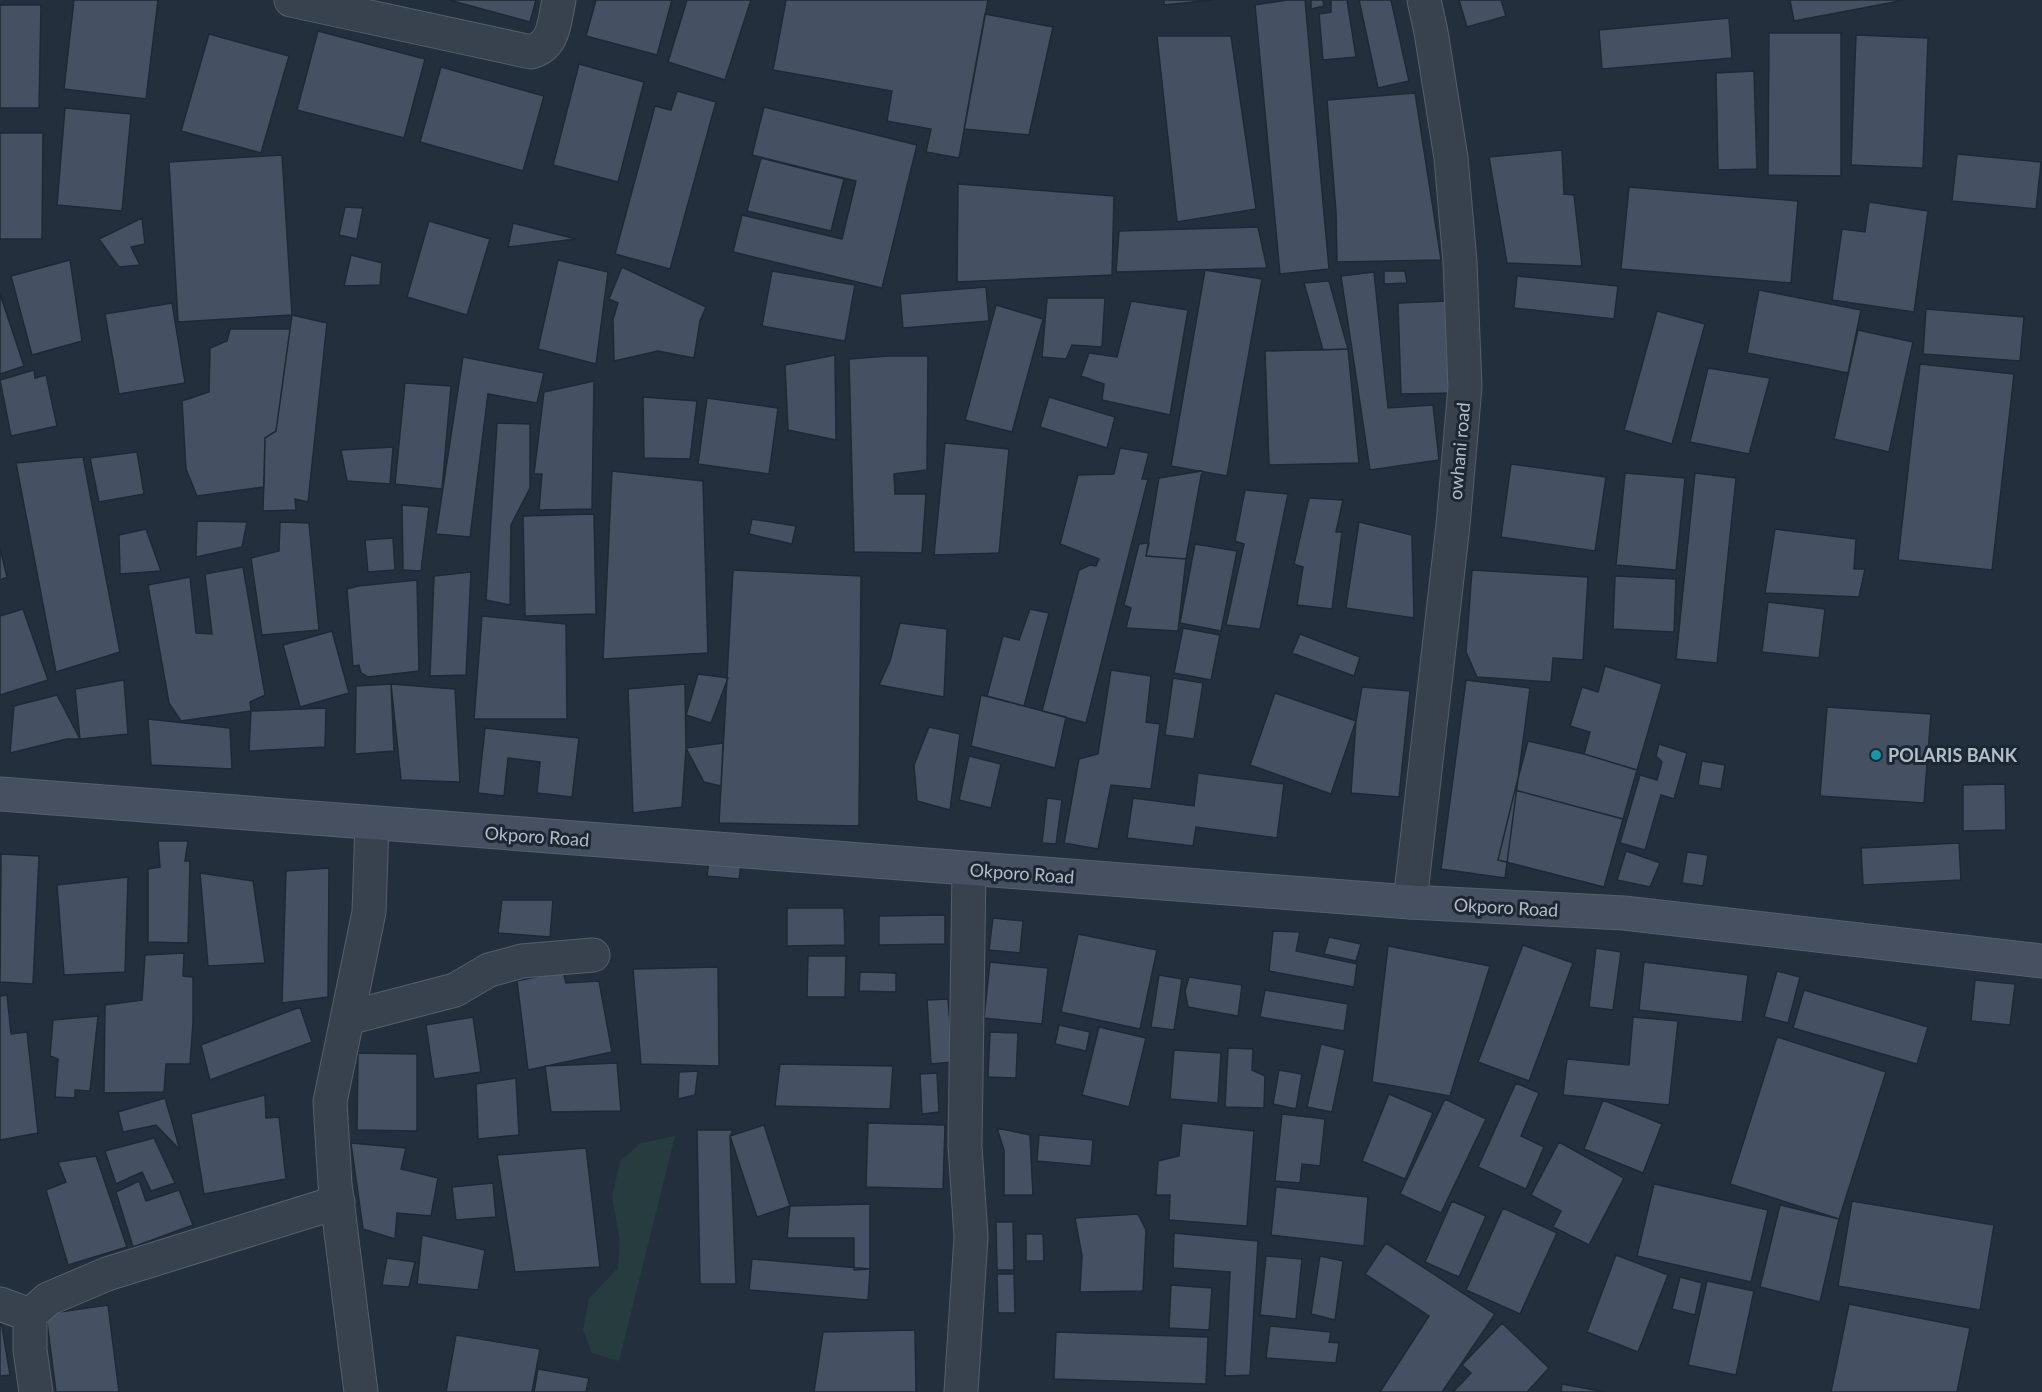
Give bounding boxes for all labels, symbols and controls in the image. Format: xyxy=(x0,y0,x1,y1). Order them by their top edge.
street label: owhani road xyxy=(1444,401,1474,501)
place label: POLARIS BANK xyxy=(1888,744,2018,766)
marker: POLARIS BANK xyxy=(1869,748,1883,762)
street label: Okporo Road xyxy=(484,821,590,851)
street label: Okporo Road xyxy=(969,858,1075,888)
street label: Okporo Road xyxy=(1453,893,1559,921)

